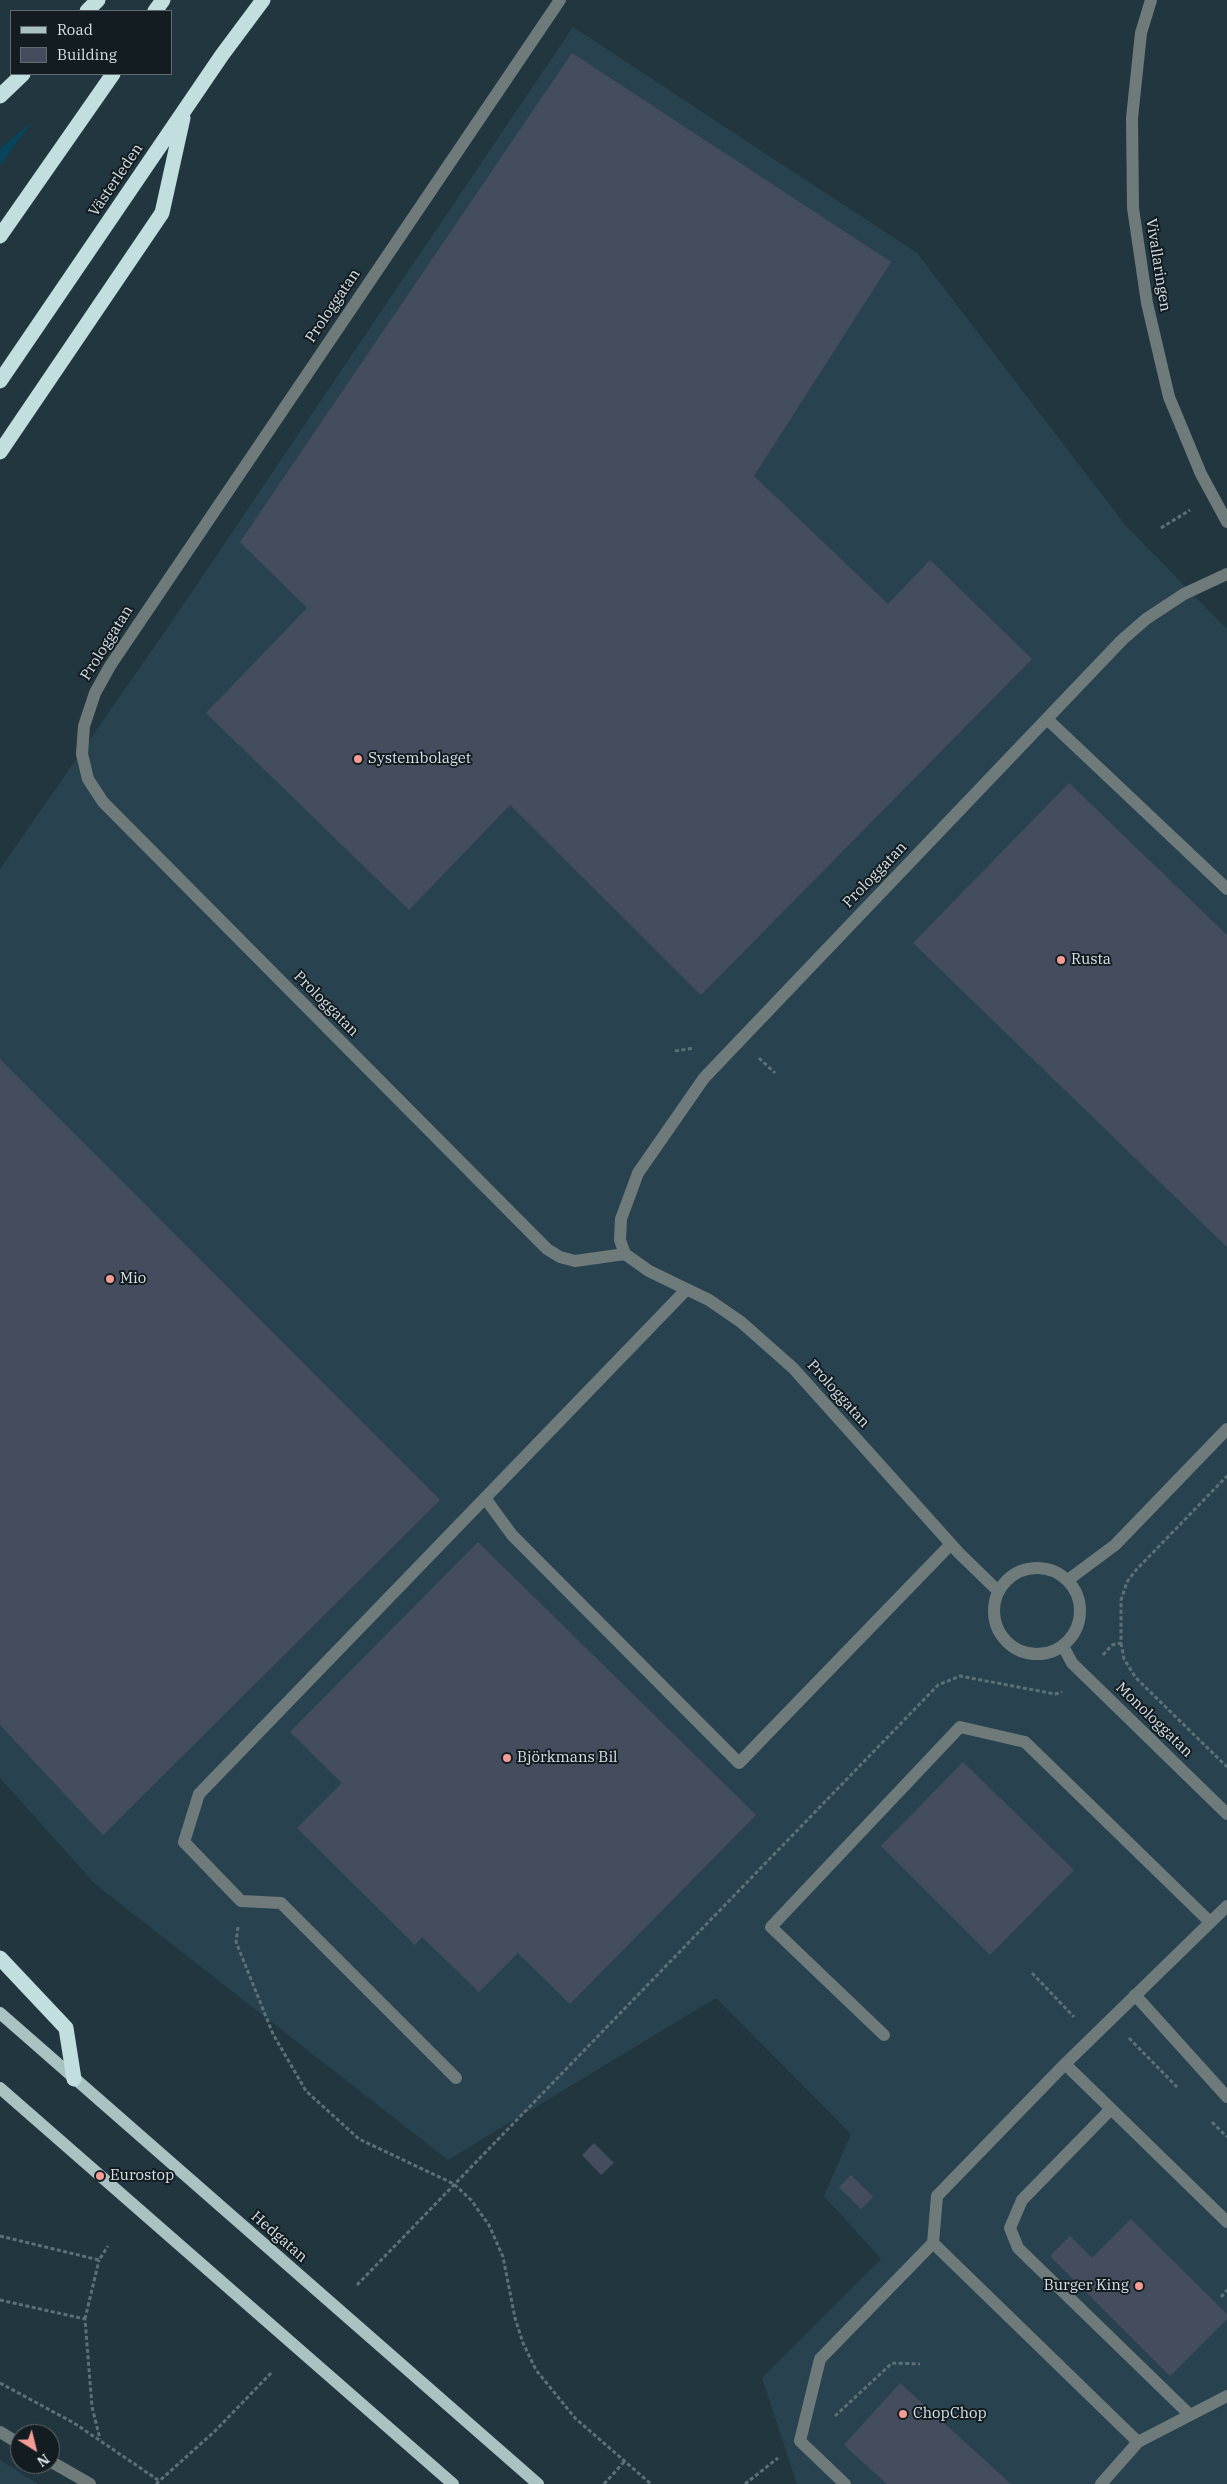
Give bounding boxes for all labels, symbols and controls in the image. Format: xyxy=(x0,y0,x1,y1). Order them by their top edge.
legend xyxy=(10,10,172,75)
text: Road xyxy=(57,20,93,39)
text: Building xyxy=(57,45,117,64)
street label: Västerleden xyxy=(85,140,147,220)
street label: Vivallaringen xyxy=(1142,217,1174,313)
street label: Prologgatan xyxy=(302,266,364,346)
street label: Prologgatan xyxy=(77,602,137,684)
place label: Systembolaget xyxy=(368,750,471,768)
marker: Systembolaget xyxy=(352,753,364,765)
street label: Prologgatan xyxy=(839,838,911,912)
place label: Rusta xyxy=(1071,951,1111,969)
marker: Rusta xyxy=(1055,954,1067,966)
street label: Prologgatan xyxy=(290,968,362,1040)
place label: Mio xyxy=(120,1270,146,1288)
marker: Mio xyxy=(104,1273,116,1285)
street label: Prologgatan xyxy=(803,1357,873,1431)
street label: Monologgatan xyxy=(1112,1679,1196,1761)
place label: Björkmans Bil xyxy=(517,1749,618,1767)
marker: Björkmans Bil xyxy=(501,1752,513,1764)
place label: Eurostop xyxy=(110,2167,174,2185)
marker: Eurostop xyxy=(94,2170,106,2182)
street label: Hedgatan xyxy=(247,2208,311,2266)
place label: Burger King xyxy=(1044,2277,1129,2295)
marker: Burger King xyxy=(1133,2280,1145,2292)
place label: ChopChop xyxy=(913,2405,987,2423)
marker: ChopChop xyxy=(897,2408,909,2420)
north arrow xyxy=(10,2424,60,2474)
text: N xyxy=(33,2450,53,2471)

